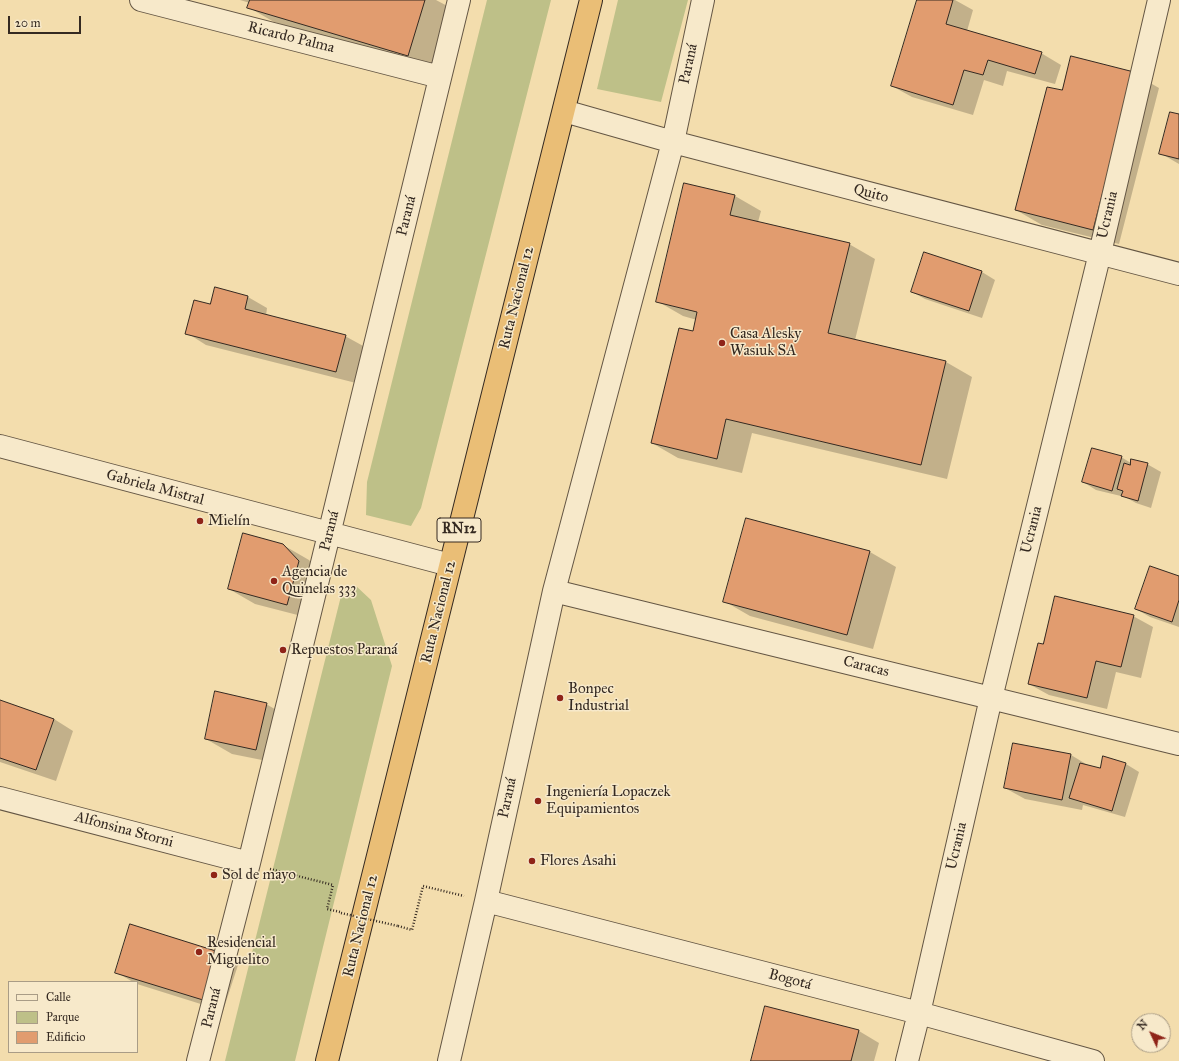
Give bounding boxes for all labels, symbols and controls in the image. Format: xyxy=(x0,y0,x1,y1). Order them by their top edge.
scale bar xyxy=(10,8,83,34)
text: 20 m xyxy=(15,16,41,30)
street label: Ricardo Palma xyxy=(246,19,336,57)
street label: Paraná xyxy=(676,42,702,86)
street label: Quito xyxy=(851,181,891,207)
street label: Ucrania xyxy=(1094,189,1122,241)
street label: Paraná xyxy=(393,194,421,238)
street label: Ruta Nacional 12 xyxy=(496,245,538,351)
place label: Casa Alesky Wasiuk SA xyxy=(730,325,801,360)
marker: Casa Alesky Wasiuk SA xyxy=(717,338,727,348)
street label: Gabriela Mistral xyxy=(104,466,206,510)
street label: Ucrania xyxy=(1017,504,1047,556)
street label: Paraná xyxy=(316,509,344,553)
place label: Mielín xyxy=(208,512,250,530)
marker: Mielín xyxy=(195,516,205,526)
road number: RN12 xyxy=(437,518,481,542)
street label: Ruta Nacional 12 xyxy=(418,559,460,665)
place label: Agencia de Quinelas 333 xyxy=(282,563,356,598)
marker: Agencia de Quinelas 333 xyxy=(269,576,279,586)
place label: Repuestos Paraná xyxy=(291,641,398,659)
marker: Repuestos Paraná xyxy=(278,645,288,655)
street label: Caracas xyxy=(841,653,891,681)
place label: Bonpec Industrial xyxy=(568,680,629,715)
marker: Bonpec Industrial xyxy=(555,693,565,703)
street label: Paraná xyxy=(495,776,521,820)
place label: Ingeniería Lopaczek Equipamientos xyxy=(546,783,671,818)
marker: Ingeniería Lopaczek Equipamientos xyxy=(533,796,543,806)
street label: Alfonsina Storni xyxy=(73,808,175,852)
street label: Ucrania xyxy=(943,820,971,872)
place label: Flores Asahi xyxy=(540,852,616,870)
marker: Flores Asahi xyxy=(527,856,537,866)
place label: Sol de mayo xyxy=(222,866,296,884)
marker: Sol de mayo xyxy=(209,870,219,880)
street label: Ruta Nacional 12 xyxy=(340,873,382,979)
place label: Residencial Miguelito xyxy=(207,934,276,969)
marker: Residencial Miguelito xyxy=(194,947,204,957)
street label: Bogotá xyxy=(766,966,814,994)
legend xyxy=(8,981,138,1053)
street label: Paraná xyxy=(198,986,226,1030)
text: Calle xyxy=(46,990,71,1004)
text: Parque xyxy=(46,1010,79,1024)
north arrow xyxy=(1131,1013,1171,1053)
text: N xyxy=(1135,1017,1151,1033)
text: Edificio xyxy=(46,1030,85,1044)

